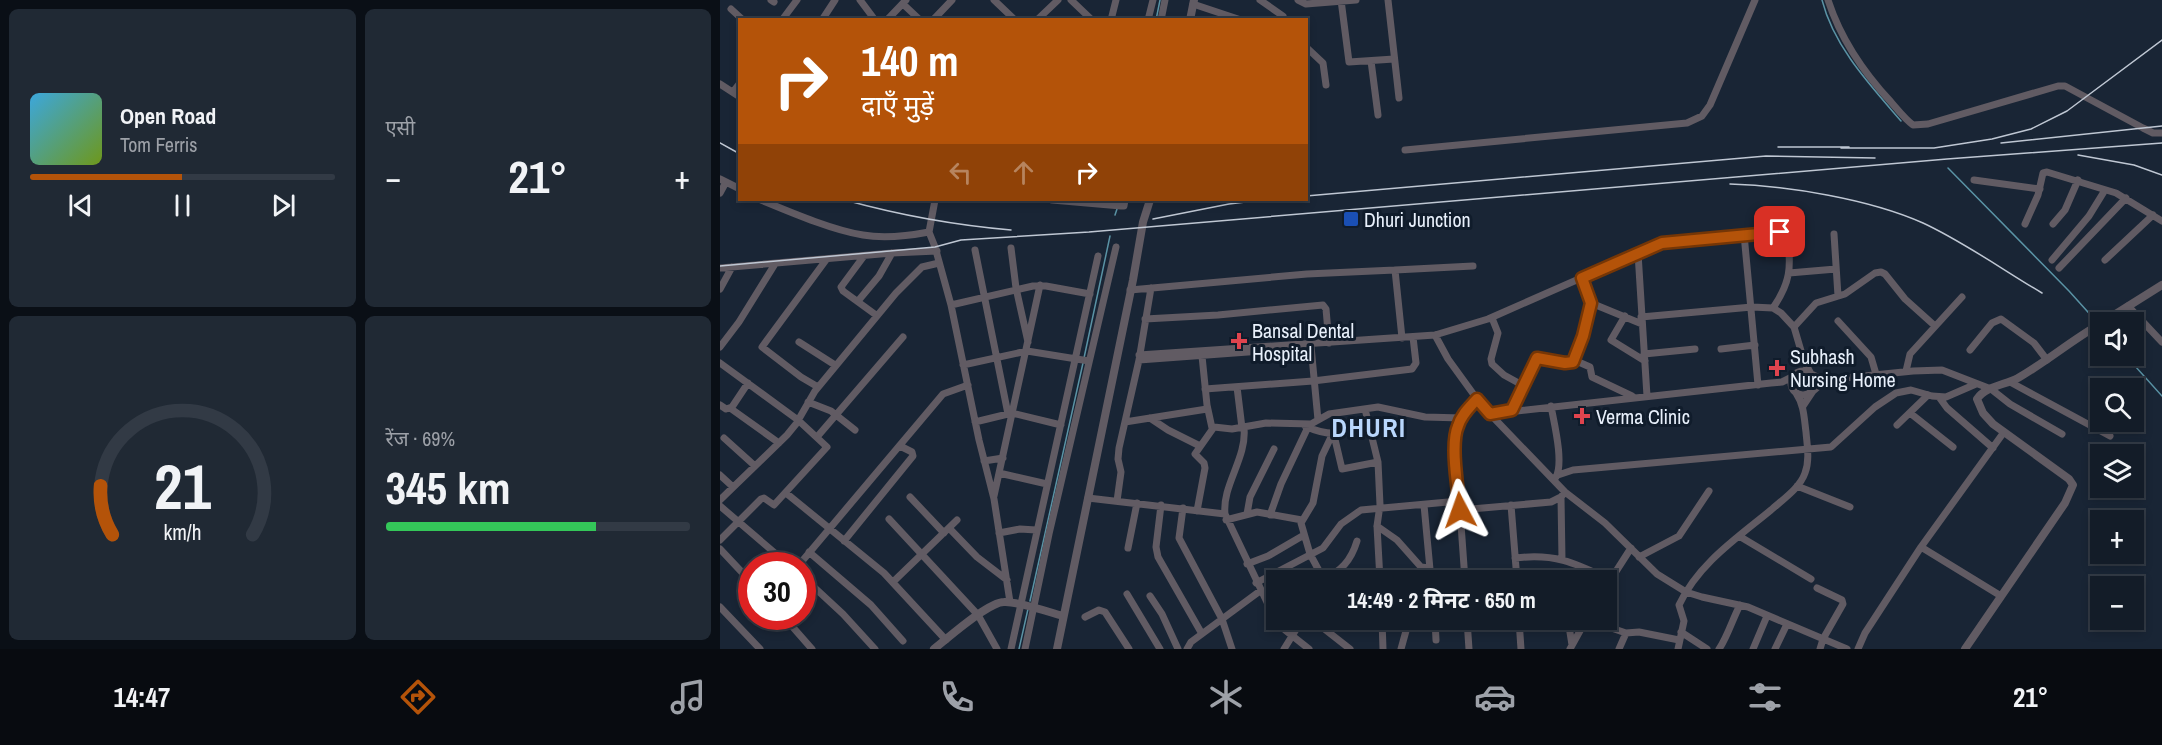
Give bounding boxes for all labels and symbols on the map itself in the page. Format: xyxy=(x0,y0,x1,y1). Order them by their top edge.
place label: Dhuri Junction xyxy=(1364,206,1471,233)
pin xyxy=(1754,206,1805,257)
marker: Dhuri Junction xyxy=(1342,210,1360,228)
place label: Bansal Dental Hospital xyxy=(1252,317,1354,367)
marker: Bansal Dental Hospital xyxy=(1230,332,1248,350)
place label: Subhash Nursing Home xyxy=(1790,343,1896,393)
marker: Subhash Nursing Home xyxy=(1768,359,1786,377)
place label: Verma Clinic xyxy=(1596,403,1690,430)
marker: Verma Clinic xyxy=(1573,407,1591,425)
district label: DHURI xyxy=(1332,410,1407,445)
position arrow xyxy=(1428,478,1492,542)
speed limit sign: 30 xyxy=(738,552,816,630)

